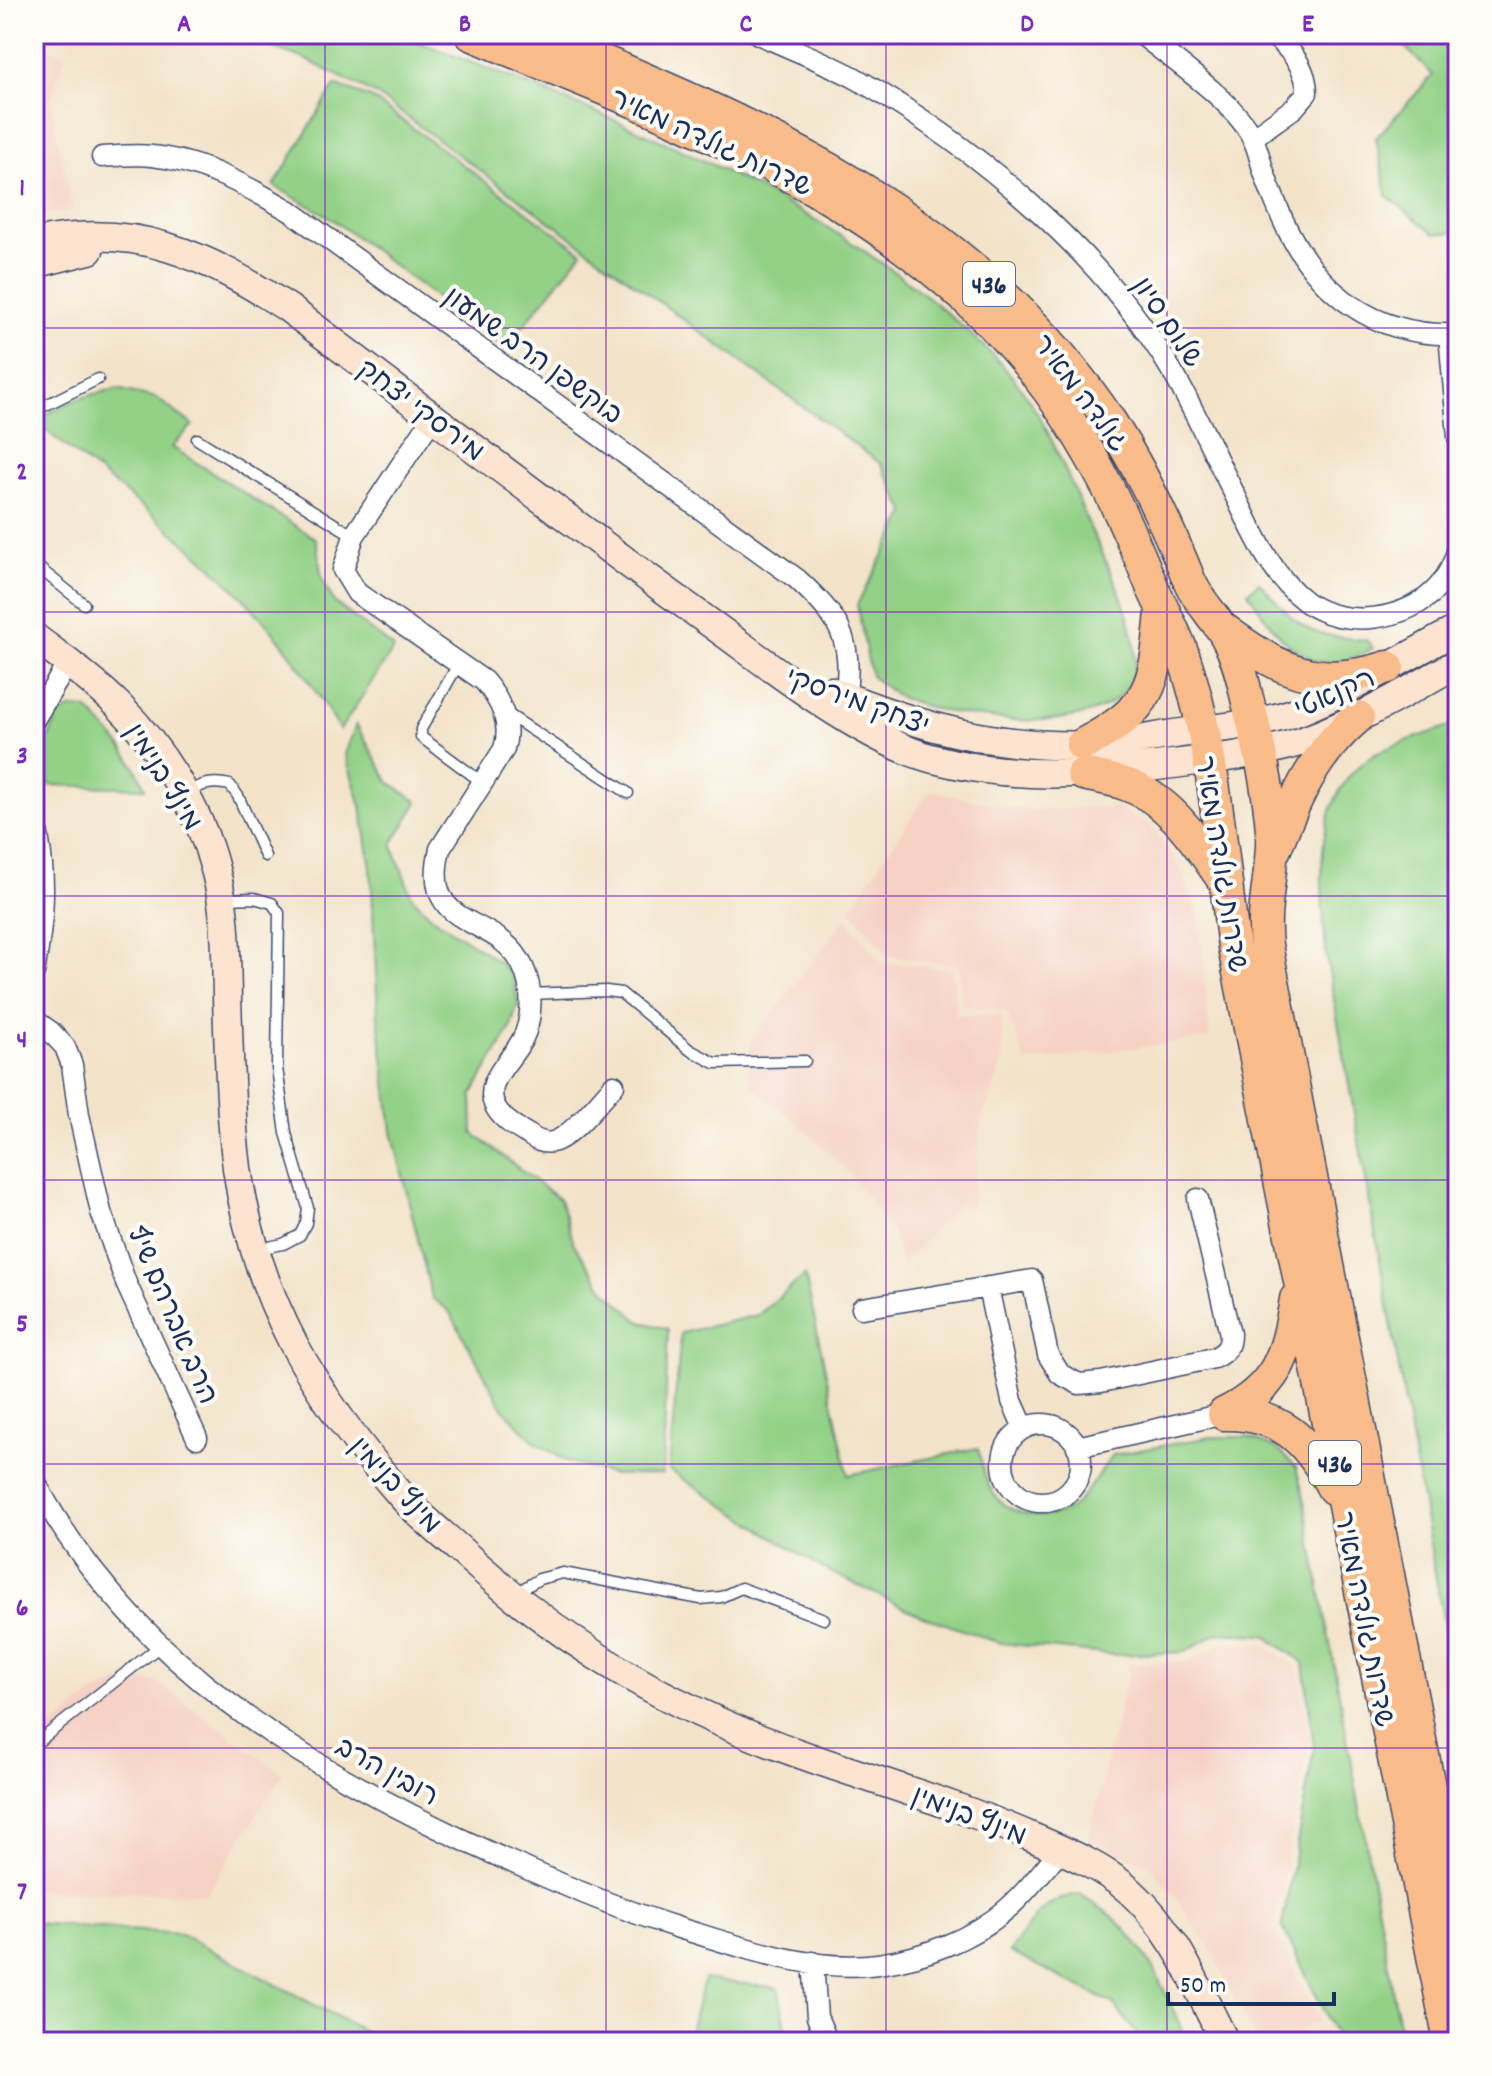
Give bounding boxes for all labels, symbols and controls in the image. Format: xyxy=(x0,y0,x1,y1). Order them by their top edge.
text: A xyxy=(177,7,191,44)
text: B xyxy=(459,7,471,44)
text: C xyxy=(740,7,753,44)
text: D xyxy=(1020,7,1034,44)
text: E xyxy=(1302,7,1314,44)
street label: שדרות גולדה מאיר xyxy=(602,81,817,210)
text: 1 xyxy=(19,171,25,208)
road number: 436 xyxy=(963,262,1015,306)
street label: שלום סיון xyxy=(1120,270,1210,377)
street label: בוקשפן הרב שמעון xyxy=(433,279,629,437)
street label: גולדה מאיר xyxy=(1020,328,1136,462)
street label: מירסקי יצחק xyxy=(347,352,491,474)
text: 2 xyxy=(16,455,28,492)
street label: יצחק מירסקי xyxy=(779,660,934,749)
street label: רקנאטי xyxy=(1289,661,1383,732)
street label: מינץ בנימין xyxy=(112,717,210,840)
text: 3 xyxy=(16,739,28,776)
street label: שדרות גולדה מאיר xyxy=(1181,754,1255,976)
text: 4 xyxy=(17,1023,27,1060)
street label: הרב אברהם שיף xyxy=(114,1220,225,1412)
text: 5 xyxy=(16,1307,28,1344)
street label: מינץ בנימין xyxy=(338,1430,449,1545)
road number: 436 xyxy=(1309,1441,1361,1485)
street label: שדרות גולדה מאיר xyxy=(1321,1509,1402,1731)
text: 6 xyxy=(16,1591,28,1628)
street label: רובין הרב xyxy=(327,1730,444,1819)
street label: מינץ בנימין xyxy=(905,1778,1032,1859)
text: 7 xyxy=(17,1875,27,1912)
scale bar xyxy=(1168,1956,1334,2006)
text: 50 m xyxy=(1180,1970,1226,2004)

